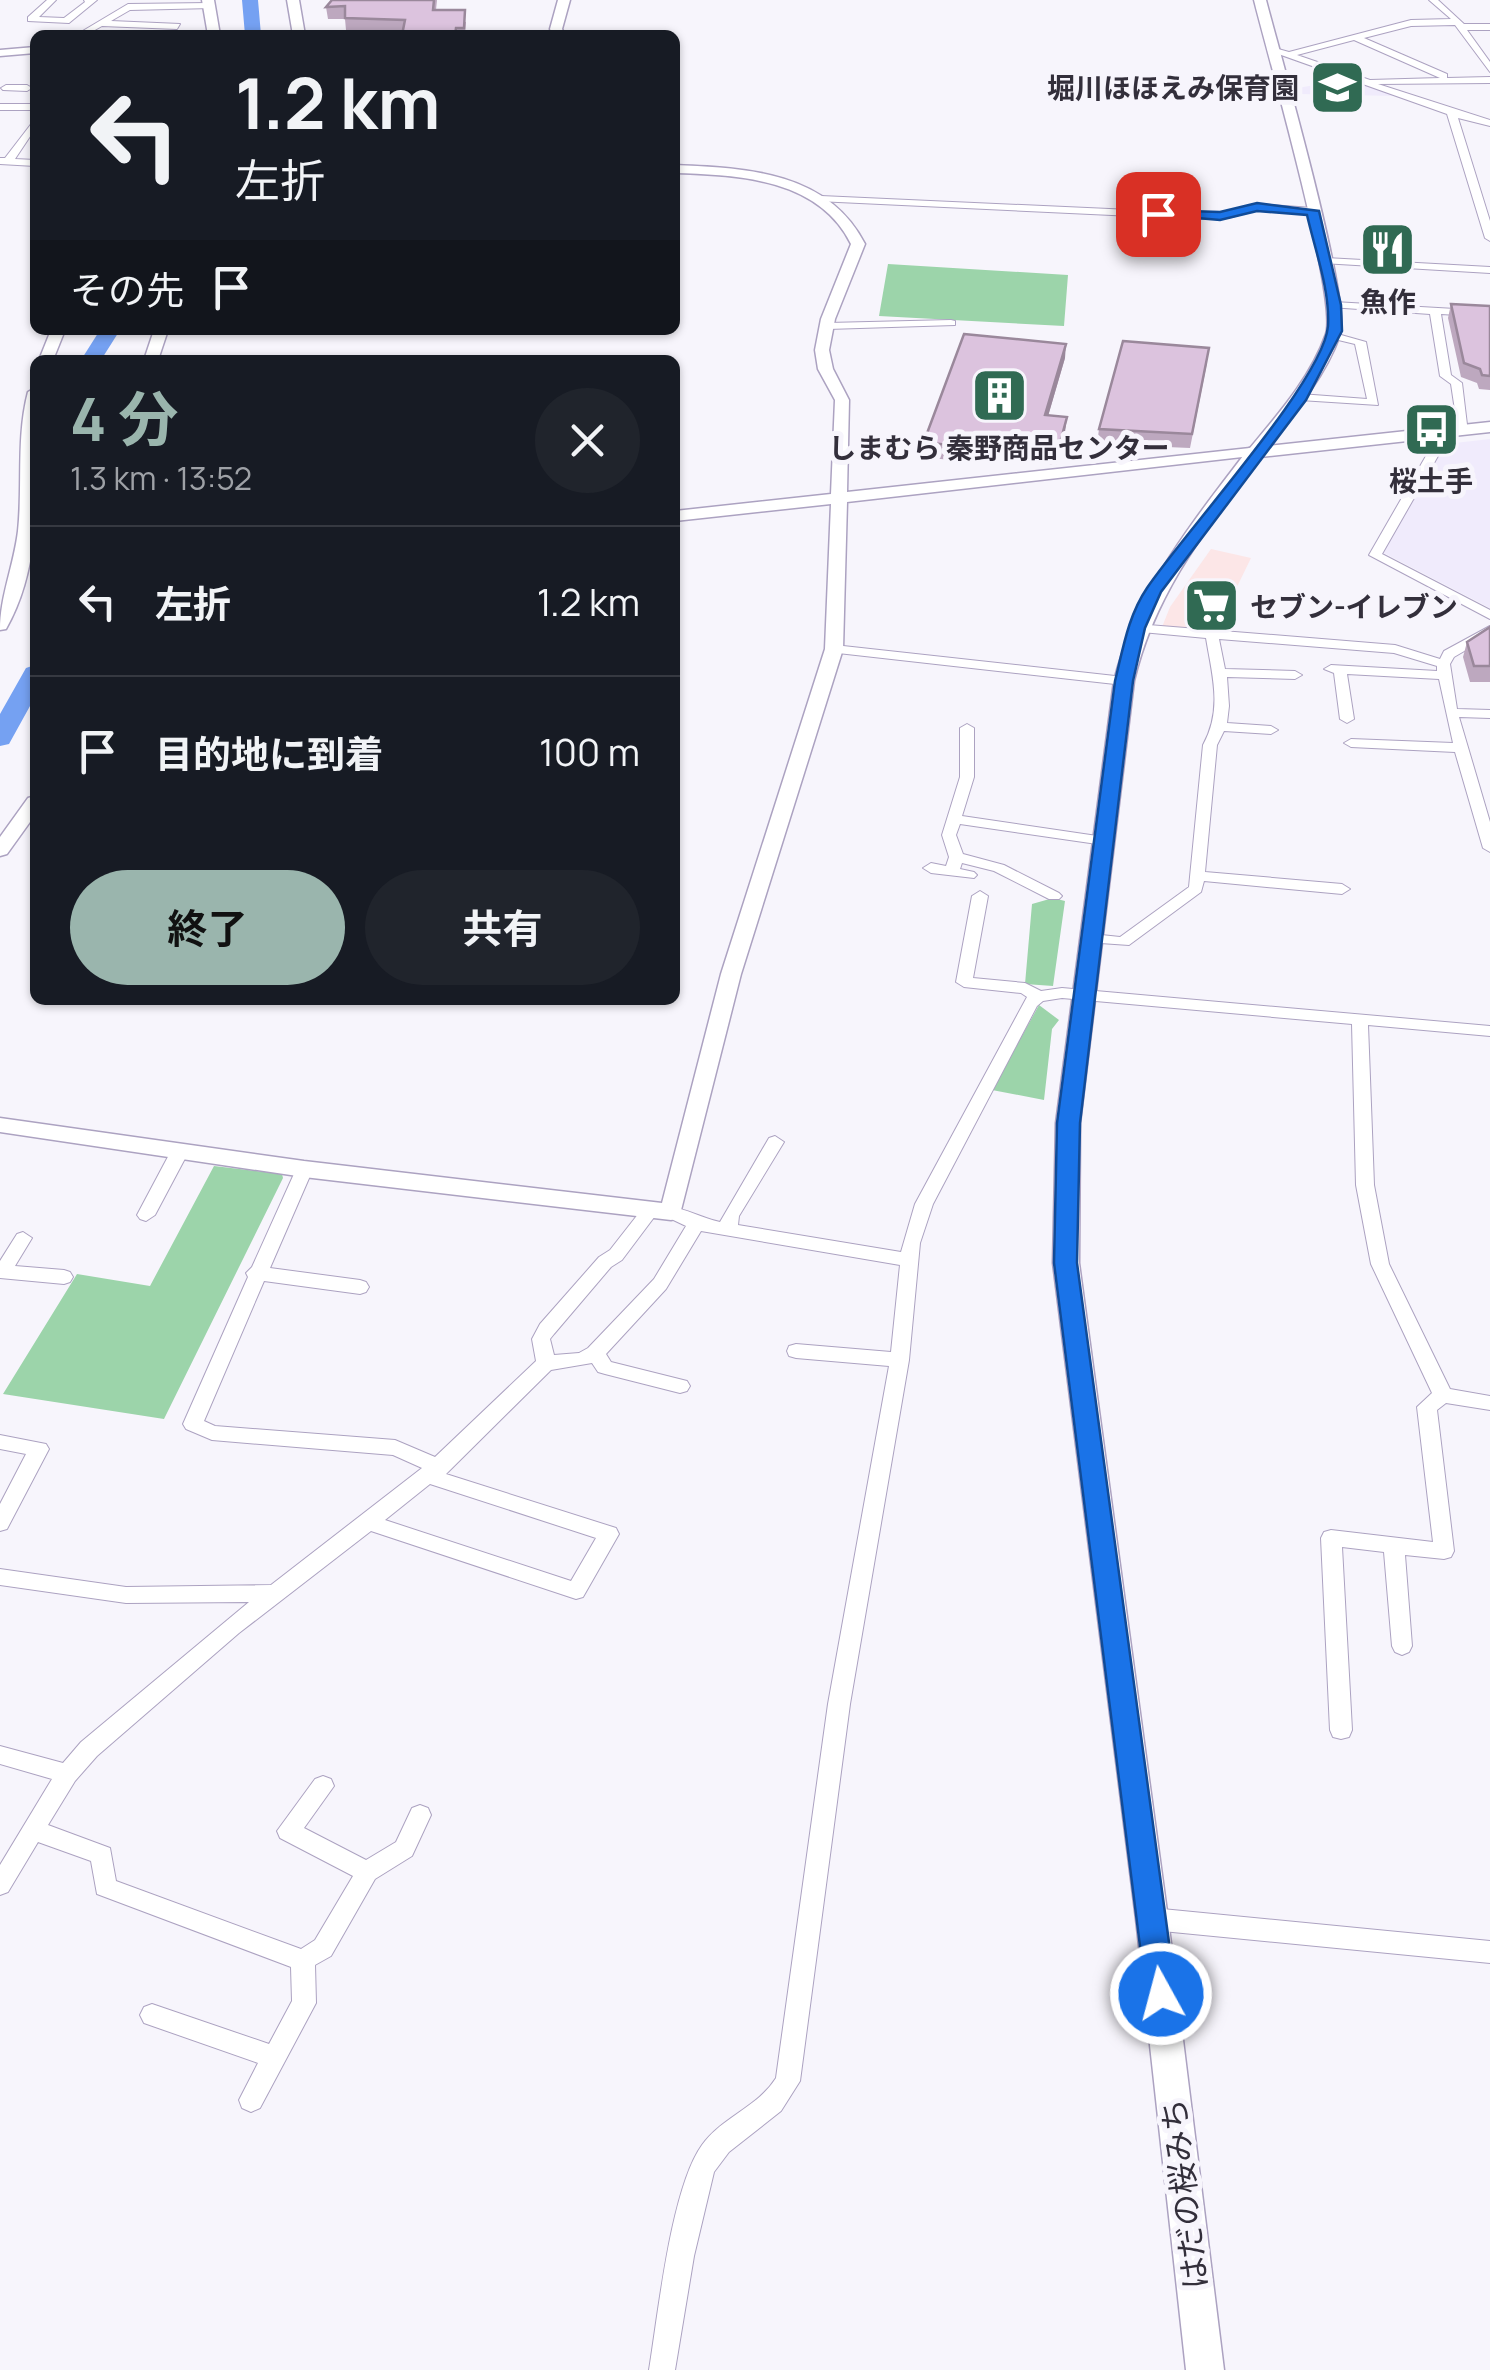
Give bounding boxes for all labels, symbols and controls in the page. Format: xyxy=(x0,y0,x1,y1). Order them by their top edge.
text: 1.2 km xyxy=(235,54,440,150)
school or university icon: 堀川ほほえみ保育園 xyxy=(1308,57,1368,117)
place label: 堀川ほほえみ保育園 xyxy=(1047,68,1299,106)
icon: left xyxy=(70,70,200,200)
text: 左折 xyxy=(235,149,325,211)
pin xyxy=(1116,172,1201,257)
icon: arrive xyxy=(1131,187,1186,242)
restaurant icon: 魚作 xyxy=(1358,220,1418,280)
icon: arrive xyxy=(204,260,259,315)
text: その先 xyxy=(70,263,184,315)
place label: 魚作 xyxy=(1360,282,1416,320)
building icon: しまむら 秦野商品センター xyxy=(969,366,1029,426)
text: 4 分 xyxy=(70,377,179,459)
button: close xyxy=(535,388,640,493)
bus stop icon: 桜土手 xyxy=(1401,399,1461,459)
place label: しまむら 秦野商品センター xyxy=(828,428,1170,466)
text: 1.3 km · 13:52 xyxy=(70,456,252,500)
place label: 桜土手 xyxy=(1389,461,1473,499)
icon: left xyxy=(70,574,125,629)
text: 1.2 km xyxy=(537,575,640,627)
supermarket icon: セブン-イレブン xyxy=(1181,576,1241,636)
text: 左折 xyxy=(155,577,231,629)
place label: セブン-イレブン xyxy=(1250,587,1458,625)
icon: arrive xyxy=(70,724,125,779)
text: 100 m xyxy=(539,725,640,777)
text: 目的地に到着 xyxy=(155,727,383,779)
button: 終了 xyxy=(70,870,345,985)
button: 共有 xyxy=(365,870,640,985)
position arrow xyxy=(1109,1942,1213,2046)
street label: はだの桜みち xyxy=(1151,2096,1217,2292)

